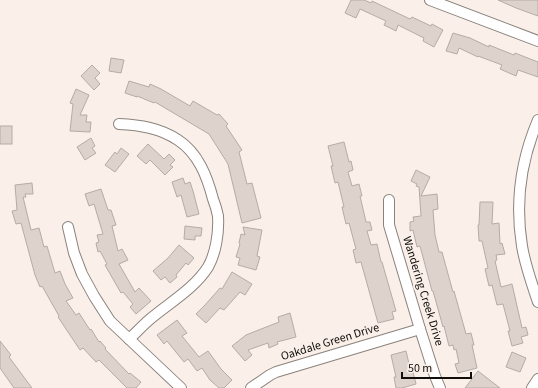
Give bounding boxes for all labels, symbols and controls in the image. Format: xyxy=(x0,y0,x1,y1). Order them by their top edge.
street label: Wandering Creek Drive xyxy=(398,234,448,348)
street label: Oakdale Green Drive xyxy=(279,319,381,365)
scale bar xyxy=(402,354,471,380)
text: 50 m xyxy=(408,360,432,377)

